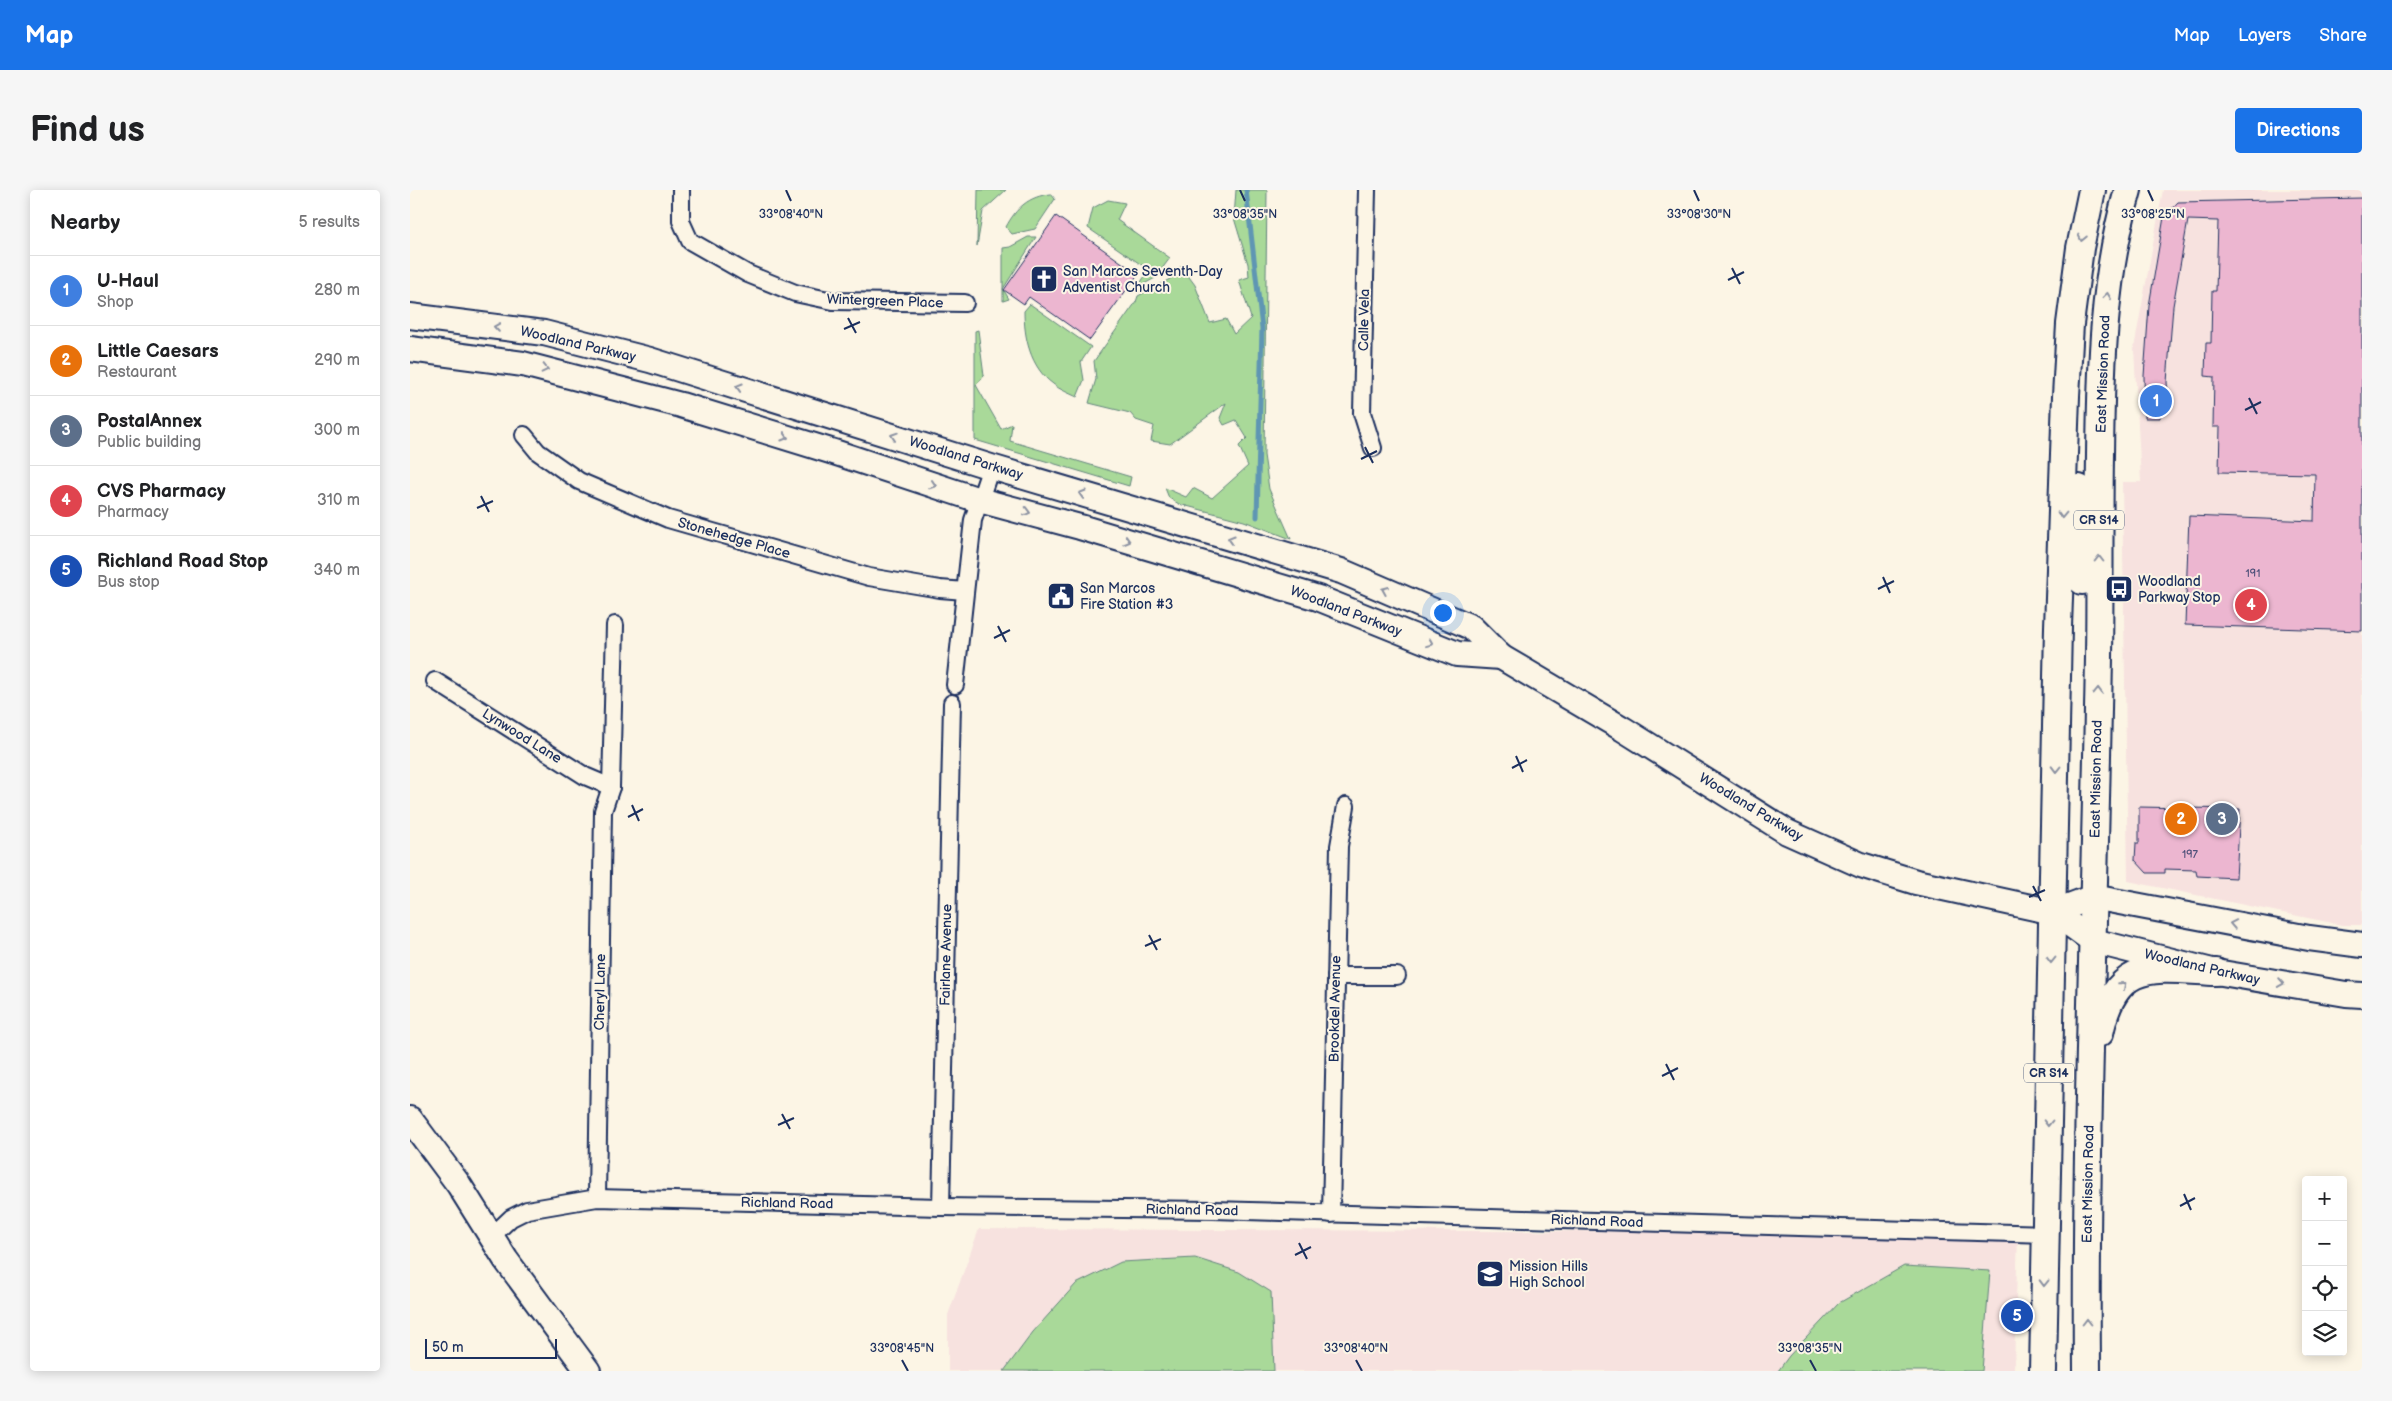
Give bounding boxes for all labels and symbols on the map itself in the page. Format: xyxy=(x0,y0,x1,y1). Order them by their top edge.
text: 33°08'40"N xyxy=(759,207,823,222)
text: 33°08'35"N xyxy=(1213,207,1277,222)
text: 33°08'30"N xyxy=(1667,207,1731,222)
text: 33°08'25"N xyxy=(2121,207,2185,222)
one-way arrow xyxy=(2077,233,2088,242)
place label: San Marcos Seventh-Day Adventist Church xyxy=(1063,263,1223,296)
church icon: San Marcos Seventh-Day Adventist Church xyxy=(1029,264,1059,294)
street label: Calle Vela xyxy=(1355,289,1373,351)
street label: Wintergreen Place xyxy=(826,290,944,312)
one-way arrow xyxy=(2101,292,2112,300)
street label: East Mission Road xyxy=(2092,315,2114,433)
one-way arrow xyxy=(493,322,501,333)
street label: Woodland Parkway xyxy=(519,322,638,366)
one-way arrow xyxy=(540,363,549,374)
pin: 1 xyxy=(2140,382,2172,420)
one-way arrow xyxy=(736,383,744,393)
one-way arrow xyxy=(781,431,789,441)
one-way arrow xyxy=(891,431,899,441)
street label: Woodland Parkway xyxy=(907,433,1026,484)
one-way arrow xyxy=(929,479,937,489)
one-way arrow xyxy=(1079,489,1087,499)
one-way arrow xyxy=(1022,507,1030,517)
road number: CR S14 xyxy=(2074,510,2124,530)
one-way arrow xyxy=(2057,512,2067,519)
street label: Stonehedge Place xyxy=(676,514,792,562)
one-way arrow xyxy=(1227,534,1236,544)
one-way arrow xyxy=(1122,536,1131,546)
one-way arrow xyxy=(2094,555,2104,563)
house number: 191 xyxy=(2246,567,2260,580)
place label: Woodland Parkway Stop xyxy=(2138,573,2221,606)
bus stop icon: Woodland Parkway Stop xyxy=(2104,574,2134,604)
place label: San Marcos Fire Station #3 xyxy=(1080,580,1173,613)
public building icon: San Marcos Fire Station #3 xyxy=(1046,581,1076,611)
street label: Woodland Parkway xyxy=(1288,582,1405,640)
one-way arrow xyxy=(1381,586,1390,596)
pin: 4 xyxy=(2235,586,2267,624)
your location xyxy=(1430,600,1456,626)
one-way arrow xyxy=(1425,637,1434,647)
one-way arrow xyxy=(2093,687,2103,694)
street label: Lynwood Lane xyxy=(479,705,565,767)
street label: East Mission Road xyxy=(2086,720,2106,838)
one-way arrow xyxy=(2050,766,2061,774)
street label: Woodland Parkway xyxy=(1696,769,1807,845)
pin: 2 xyxy=(2165,800,2197,838)
pin: 3 xyxy=(2206,800,2238,838)
house number: 197 xyxy=(2182,848,2199,861)
street label: Fairlane Avenue xyxy=(937,904,955,1006)
one-way arrow xyxy=(2228,919,2237,929)
street label: Woodland Parkway xyxy=(2143,945,2262,989)
street label: Cheryl Lane xyxy=(591,953,609,1031)
street label: Brookdel Avenue xyxy=(1326,955,1344,1063)
one-way arrow xyxy=(2046,957,2056,965)
one-way arrow xyxy=(2277,978,2286,988)
one-way arrow xyxy=(2118,981,2127,990)
road number: CR S14 xyxy=(2024,1064,2074,1082)
one-way arrow xyxy=(2042,1119,2053,1127)
street label: East Mission Road xyxy=(2078,1125,2098,1243)
street label: Richland Road xyxy=(740,1194,834,1212)
street label: Richland Road xyxy=(1145,1201,1239,1219)
street label: Richland Road xyxy=(1550,1211,1644,1231)
place label: Mission Hills High School xyxy=(1509,1258,1588,1291)
school or university icon: Mission Hills High School xyxy=(1475,1259,1505,1289)
one-way arrow xyxy=(2039,1280,2049,1287)
pin: 5 xyxy=(2001,1297,2033,1335)
one-way arrow xyxy=(2082,1318,2092,1326)
scale bar xyxy=(425,1336,558,1359)
text: 33°08'45"N xyxy=(870,1341,934,1356)
text: 33°08'40"N xyxy=(1324,1341,1388,1356)
text: 33°08'35"N xyxy=(1778,1341,1842,1356)

